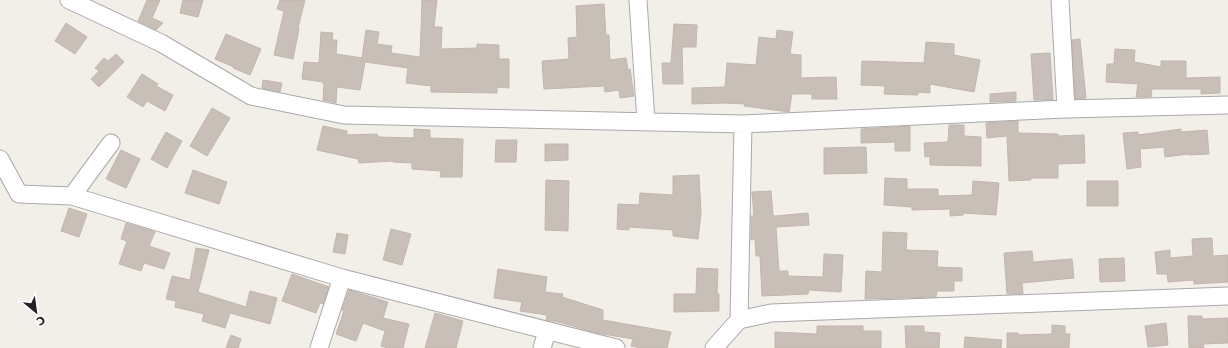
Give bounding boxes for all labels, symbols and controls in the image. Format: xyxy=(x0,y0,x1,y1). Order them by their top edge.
north arrow xyxy=(16,292,56,332)
text: С xyxy=(34,313,47,328)

